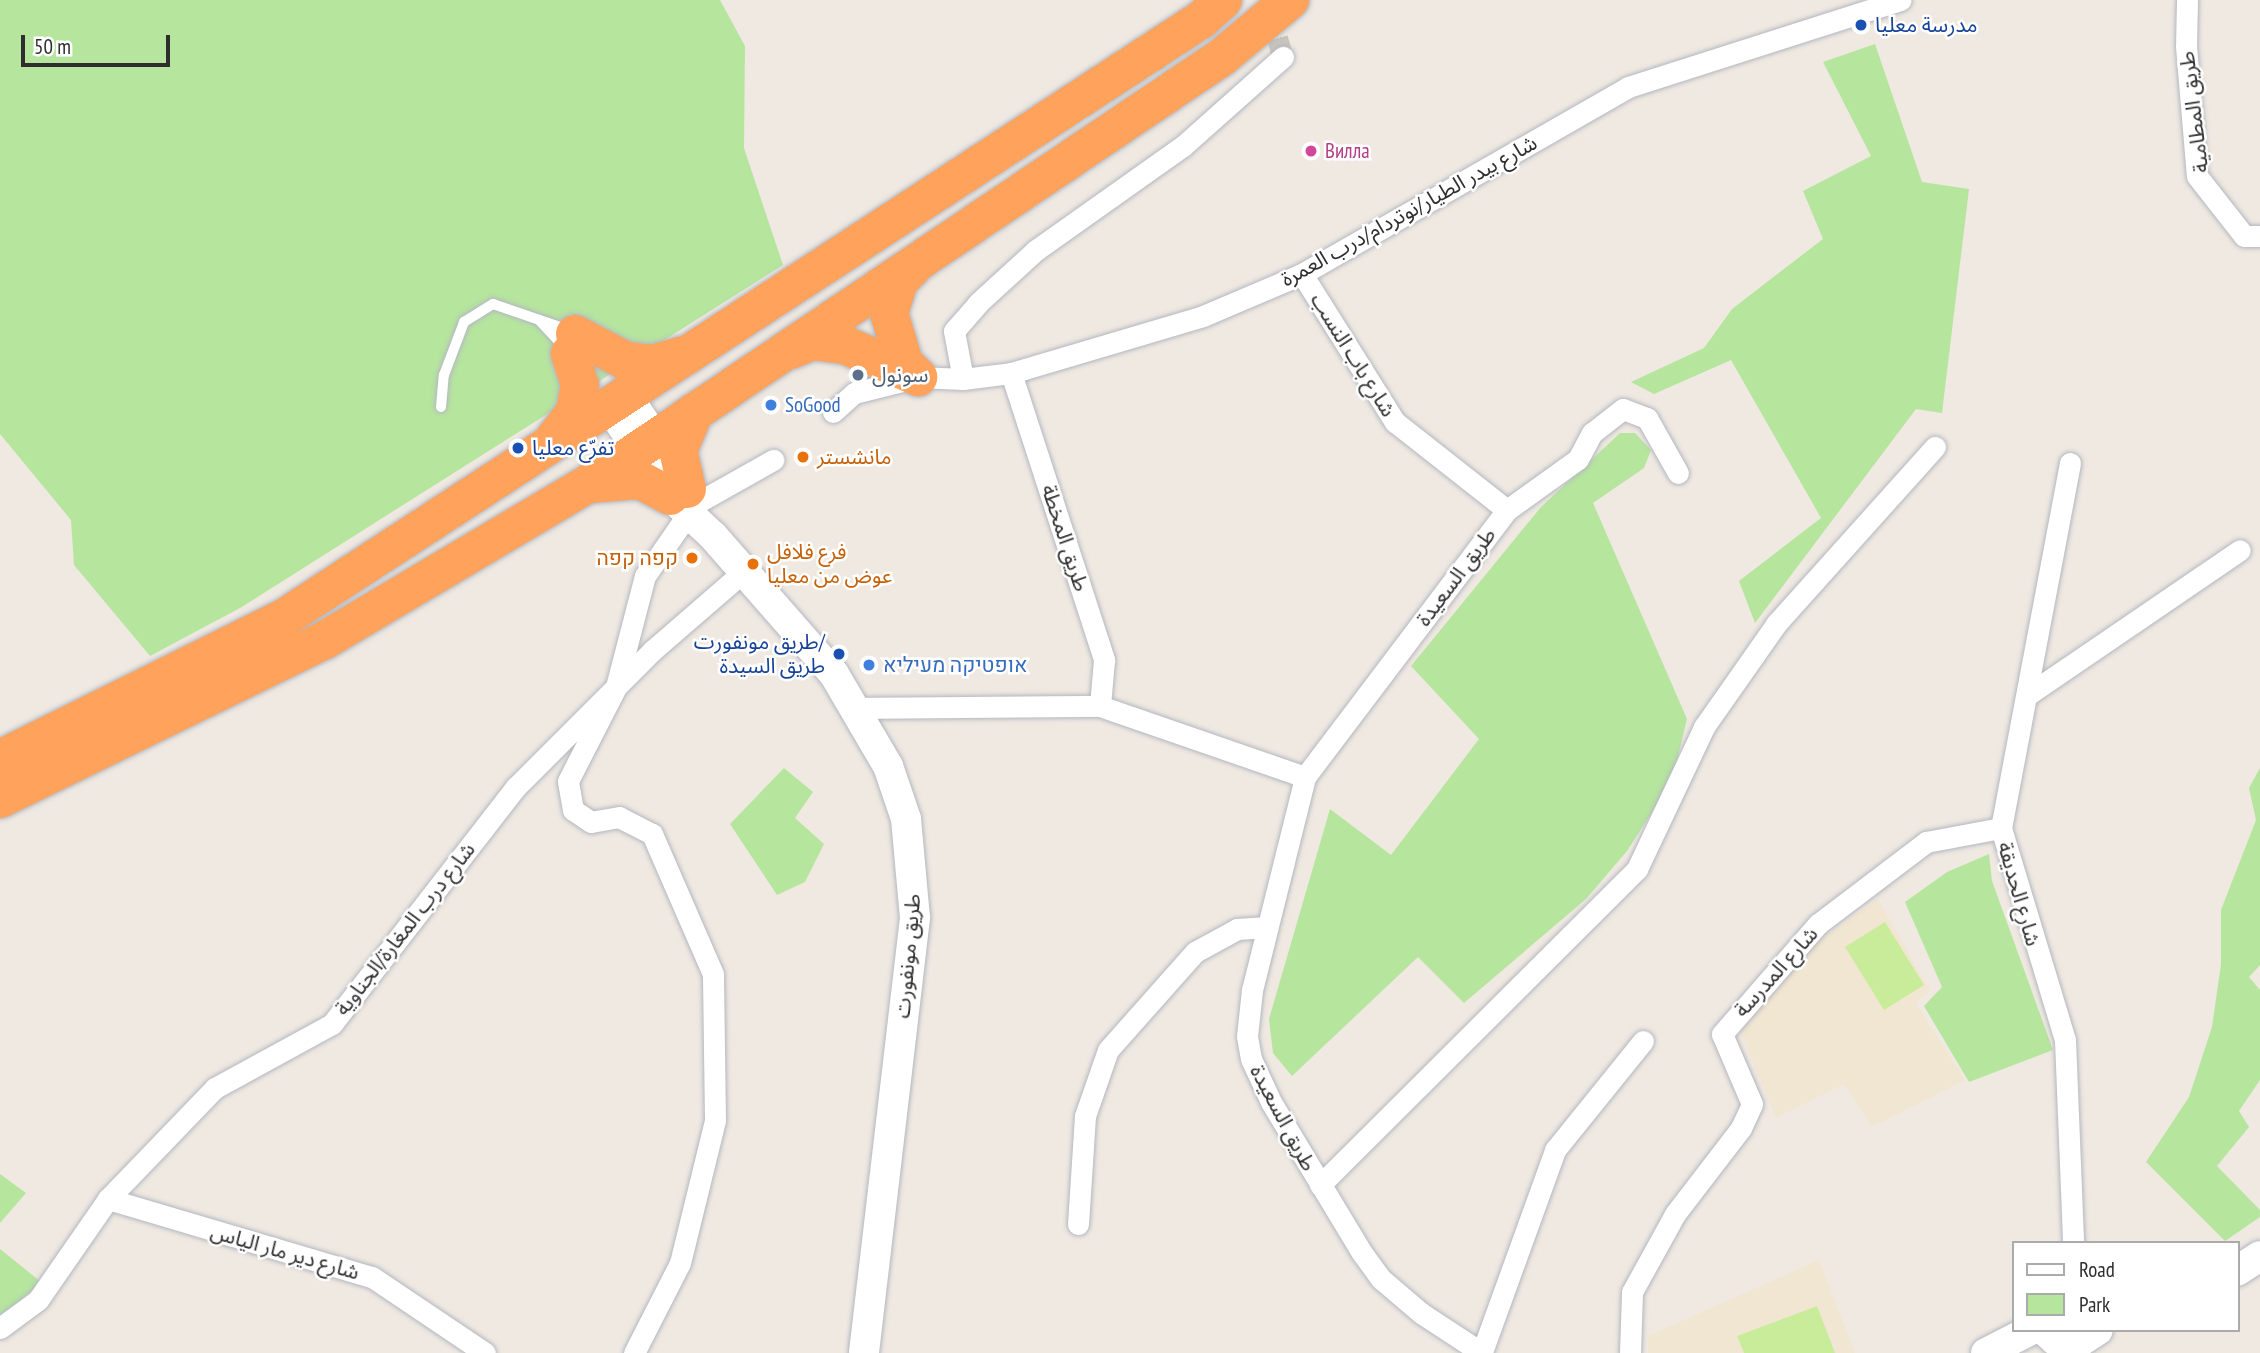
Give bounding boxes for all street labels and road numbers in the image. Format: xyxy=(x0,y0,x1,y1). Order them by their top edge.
street label: طريق المطامية xyxy=(2174,50,2214,174)
street label: شارع بيدر الطيار/نوتردام/درب العمرة xyxy=(1277,130,1541,292)
street label: شارع باب النسب xyxy=(1305,289,1401,421)
street label: طريق المخطة xyxy=(1036,481,1094,595)
street label: طريق السعيدة xyxy=(1411,523,1501,631)
street label: شارع درب المغارة/الجناوية xyxy=(330,837,480,1021)
street label: شارع الحديقة xyxy=(1992,839,2046,949)
street label: طريق مونفورت xyxy=(890,893,926,1019)
street label: شارع المدرسة xyxy=(1729,922,1823,1022)
street label: طريق السعيدة xyxy=(1245,1061,1321,1175)
street label: شارع دير مار الياس xyxy=(208,1219,362,1285)

